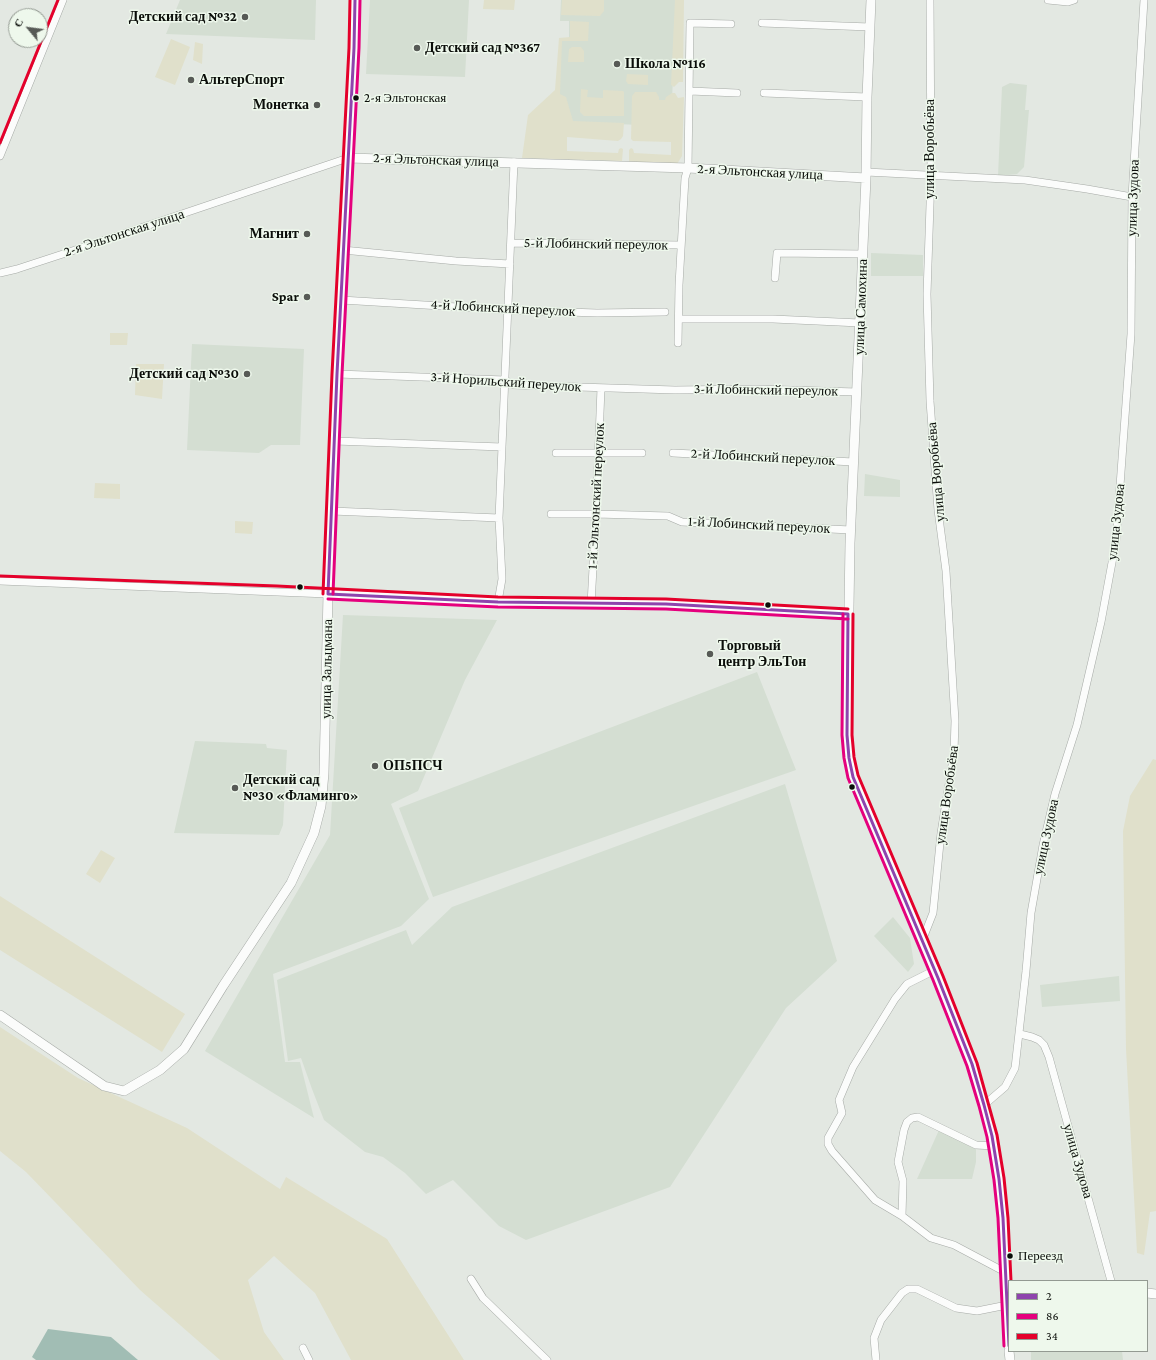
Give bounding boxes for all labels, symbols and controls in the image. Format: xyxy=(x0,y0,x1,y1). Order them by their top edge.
north arrow xyxy=(8,8,48,48)
place label: Детский сад №32 xyxy=(129,9,237,25)
marker: Детский сад №32 xyxy=(240,12,250,22)
text: С xyxy=(11,16,26,29)
place label: Детский сад №367 xyxy=(425,40,540,56)
marker: Детский сад №367 xyxy=(412,43,422,53)
place label: Школа №116 xyxy=(625,56,706,72)
marker: Школа №116 xyxy=(612,59,622,69)
place label: АльтерСпорт xyxy=(199,72,284,88)
marker: АльтерСпорт xyxy=(186,75,196,85)
place label: 2-я Эльтонская xyxy=(364,90,446,106)
marker: 2-я Эльтонская xyxy=(351,93,361,103)
place label: Монетка xyxy=(253,97,309,113)
street label: улица Воробьёва xyxy=(922,99,938,199)
marker: Монетка xyxy=(312,100,322,110)
street label: 2-я Эльтонская улица xyxy=(373,149,499,171)
street label: улица Зудова xyxy=(1123,159,1143,237)
street label: 2-я Эльтонская улица xyxy=(697,160,823,184)
street label: 2-я Эльтонская улица xyxy=(62,206,186,260)
place label: Магнит xyxy=(249,226,299,242)
marker: Магнит xyxy=(302,229,312,239)
street label: 5-й Лобинский переулок xyxy=(524,234,668,254)
street label: улица Самохина xyxy=(851,259,871,355)
place label: Spar xyxy=(272,289,299,305)
marker: Spar xyxy=(302,292,312,302)
street label: 4-й Лобинский переулок xyxy=(430,296,576,320)
place label: Детский сад №30 xyxy=(129,366,239,382)
street label: 3-й Норильский переулок xyxy=(430,368,582,396)
marker: Детский сад №30 xyxy=(242,369,252,379)
street label: 3-й Лобинский переулок xyxy=(694,380,838,400)
street label: 1-й Эльтонский переулок xyxy=(584,422,608,570)
street label: улица Воробьёва xyxy=(923,422,949,522)
street label: 2-й Лобинский переулок xyxy=(690,445,836,469)
street label: улица Зудова xyxy=(1104,483,1128,561)
street label: 1-й Лобинский переулок xyxy=(687,513,831,537)
unlabelled marker xyxy=(295,582,305,592)
unlabelled marker xyxy=(763,600,773,610)
street label: улица Зальцмана xyxy=(318,619,336,719)
place label: Торговый центр ЭльТон xyxy=(718,638,806,670)
marker: Торговый центр ЭльТон xyxy=(705,649,715,659)
street label: улица Воробьёва xyxy=(932,744,962,846)
place label: ОП5ПСЧ xyxy=(383,758,443,774)
marker: ОП5ПСЧ xyxy=(370,761,380,771)
place label: Детский сад №30 «Фламинго» xyxy=(243,772,359,804)
unlabelled marker xyxy=(847,782,857,792)
marker: Детский сад №30 «Фламинго» xyxy=(230,783,240,793)
street label: улица Зудова xyxy=(1030,798,1062,876)
street label: улица Зудова xyxy=(1059,1122,1097,1200)
place label: Переезд xyxy=(1018,1248,1063,1264)
marker: Переезд xyxy=(1005,1251,1015,1261)
legend xyxy=(1008,1280,1148,1352)
text: 2 xyxy=(1046,1289,1052,1303)
text: 86 xyxy=(1046,1309,1059,1323)
text: 34 xyxy=(1046,1329,1058,1343)

